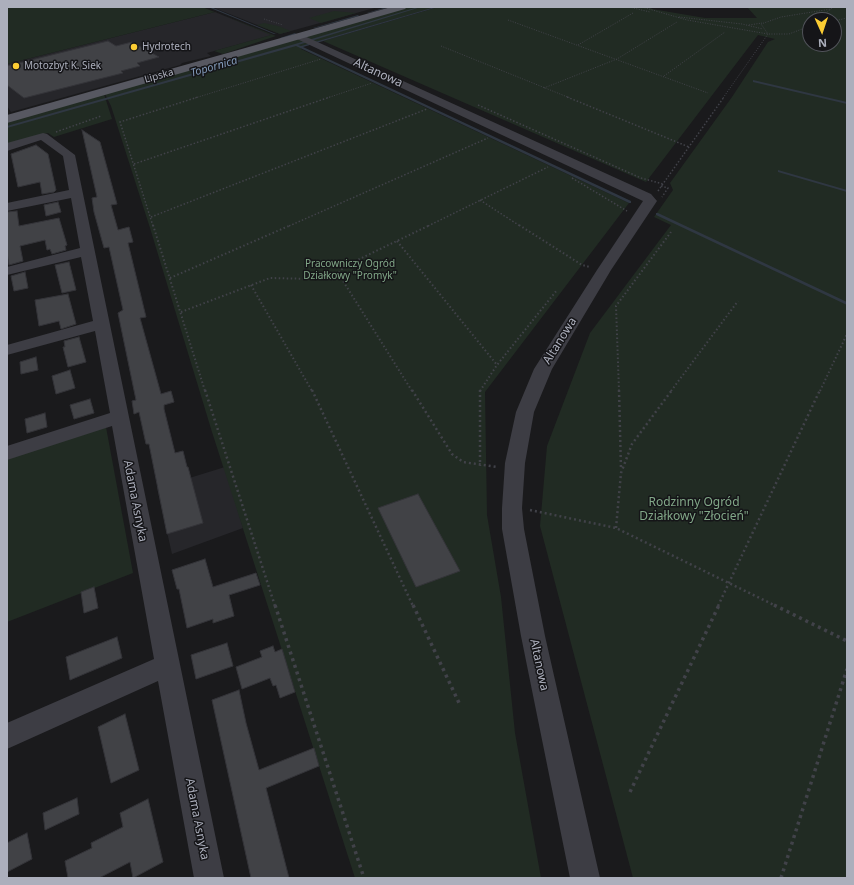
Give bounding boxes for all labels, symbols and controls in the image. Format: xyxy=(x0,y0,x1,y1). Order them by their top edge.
north arrow xyxy=(802,12,842,52)
text: N xyxy=(818,36,827,51)
place label: Hydrotech xyxy=(142,41,191,53)
marker: Hydrotech xyxy=(129,42,139,52)
water label: Topornica xyxy=(189,54,239,80)
street label: Altanowa xyxy=(351,55,405,91)
place label: Motozbyt K. Siek xyxy=(24,60,101,72)
marker: Motozbyt K. Siek xyxy=(11,61,21,71)
street label: Lipska xyxy=(143,66,175,86)
park label: Pracowniczy Ogród Działkowy "Promyk" xyxy=(303,258,397,282)
street label: Altanowa xyxy=(540,315,580,367)
street label: Adama Asnyka xyxy=(120,459,150,543)
park label: Rodzinny Ogród Działkowy "Złocień" xyxy=(639,496,749,524)
street label: Altanowa xyxy=(527,638,551,692)
street label: Adama Asnyka xyxy=(182,777,212,861)

